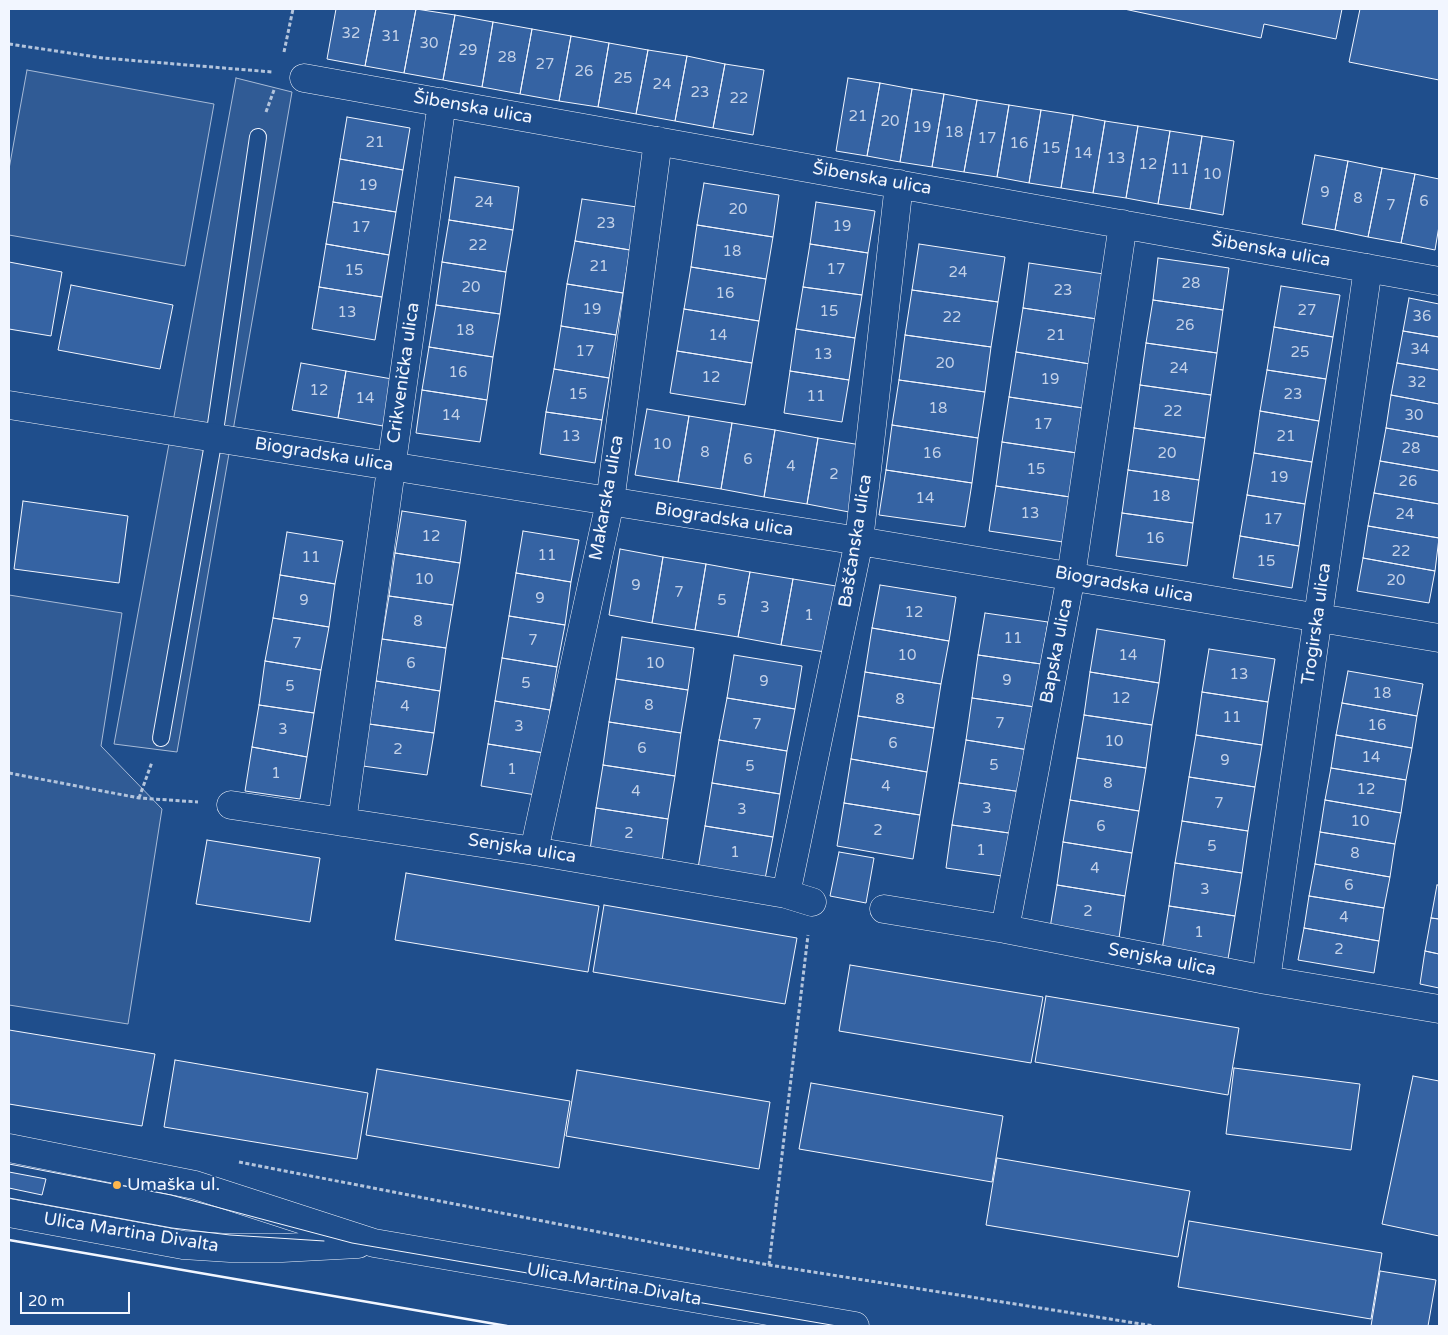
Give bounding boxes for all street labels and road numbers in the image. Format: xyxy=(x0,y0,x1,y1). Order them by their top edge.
street label: Šibenska ulica xyxy=(412,87,534,129)
street label: Šibenska ulica xyxy=(811,158,933,200)
street label: Šibenska ulica xyxy=(1210,230,1332,272)
street label: Crikvenička ulica xyxy=(383,301,425,445)
street label: Biogradska ulica xyxy=(253,433,395,477)
street label: Makarska ulica xyxy=(585,434,629,562)
street label: Baščanska ulica xyxy=(835,473,877,609)
street label: Biogradska ulica xyxy=(653,498,795,542)
street label: Biogradska ulica xyxy=(1053,562,1195,608)
street label: Trogirska ulica xyxy=(1298,562,1336,686)
street label: Bapska ulica xyxy=(1036,597,1078,705)
street label: Senjska ulica xyxy=(466,830,578,868)
street label: Senjska ulica xyxy=(1106,939,1218,981)
street label: Ulica Martina Divalta xyxy=(42,1208,220,1258)
street label: Ulica Martina Divalta xyxy=(525,1259,703,1311)

